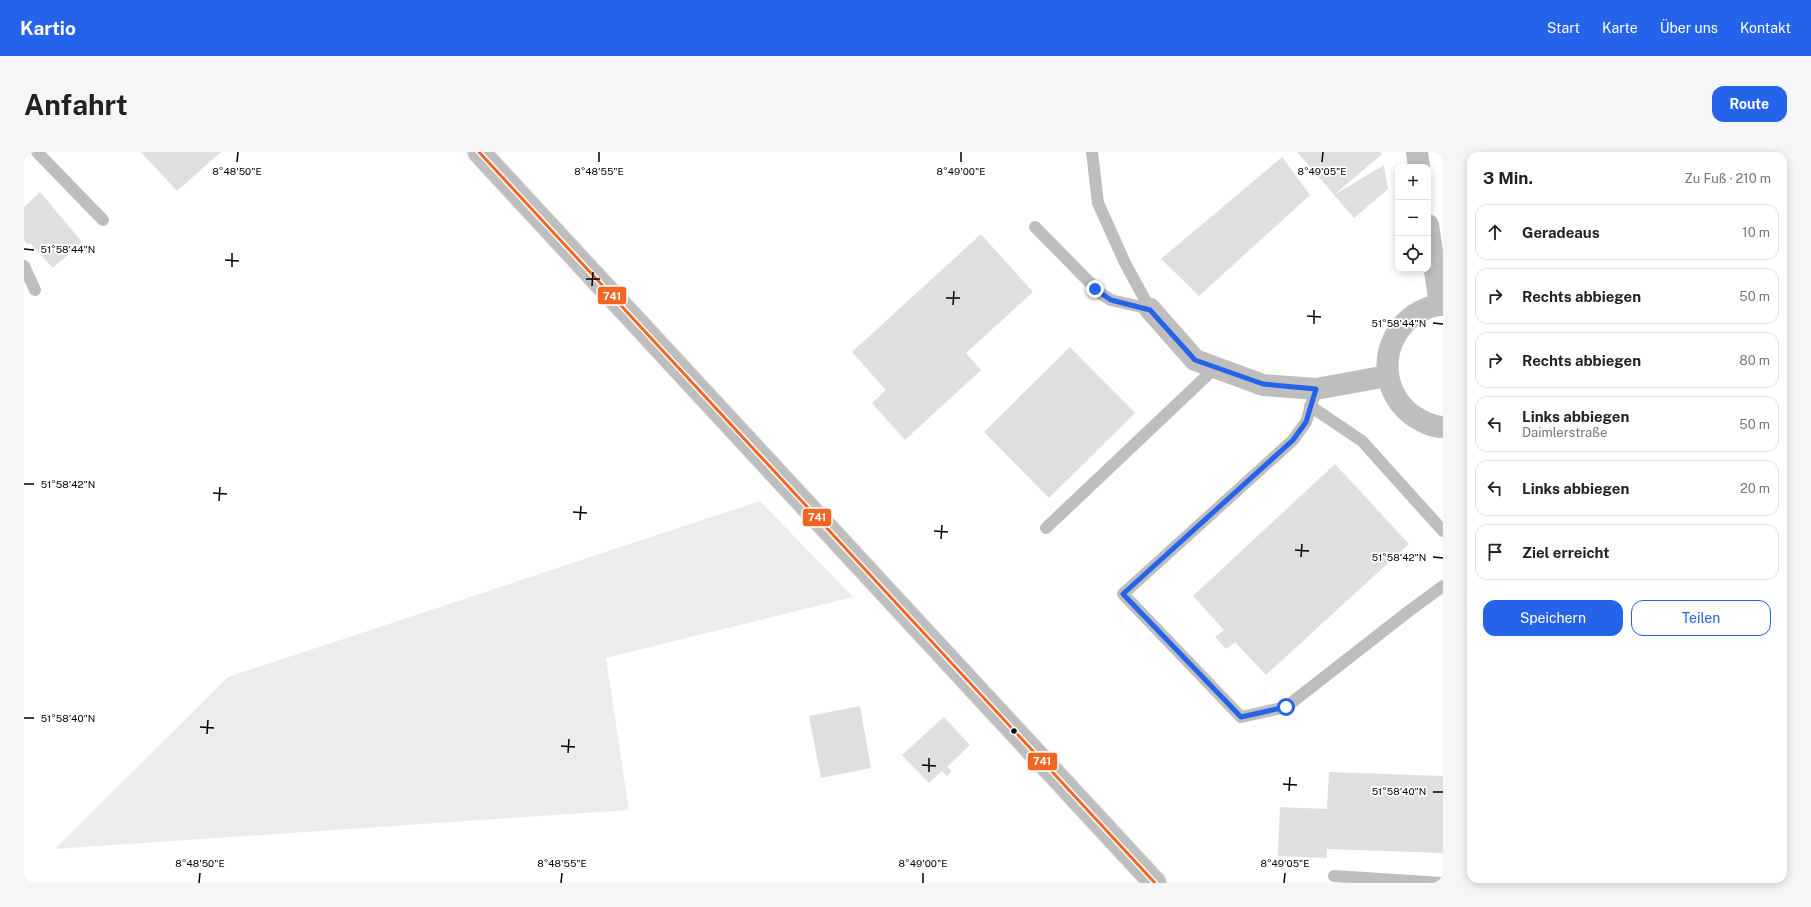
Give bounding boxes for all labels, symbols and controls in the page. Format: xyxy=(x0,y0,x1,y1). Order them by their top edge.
text: Kartio xyxy=(20,17,76,39)
text: Start xyxy=(1547,20,1580,36)
text: Karte xyxy=(1602,20,1638,36)
text: Über uns xyxy=(1660,20,1718,36)
text: Kontakt xyxy=(1740,20,1791,36)
button: Route xyxy=(1712,86,1787,122)
text: Anfahrt xyxy=(24,88,128,121)
map controls xyxy=(1395,164,1431,272)
button: + xyxy=(1395,164,1431,200)
text: 8°48'50"E xyxy=(212,165,262,177)
text: 8°48'55"E xyxy=(574,165,624,177)
text: 8°49'00"E xyxy=(937,165,985,177)
text: 8°49'05"E xyxy=(1297,165,1347,177)
text: 3 Min. xyxy=(1483,168,1533,188)
text: Zu Fuß · 210 m xyxy=(1685,171,1771,186)
button: − xyxy=(1395,200,1431,236)
icon: ahead xyxy=(1484,221,1506,243)
text: Geradeaus xyxy=(1522,224,1600,241)
text: 10 m xyxy=(1742,225,1770,240)
button: locate xyxy=(1395,236,1431,272)
text: 51°58'44"N xyxy=(41,243,95,255)
route end xyxy=(1086,280,1104,298)
icon: right xyxy=(1484,285,1506,307)
line badge: 741 xyxy=(597,286,627,305)
text: Rechts abbiegen xyxy=(1522,288,1641,305)
text: 50 m xyxy=(1739,289,1770,304)
text: 741 xyxy=(603,290,621,302)
text: 51°58'44"N xyxy=(1372,317,1426,329)
icon: right xyxy=(1484,349,1506,371)
text: Rechts abbiegen xyxy=(1522,352,1641,369)
text: 80 m xyxy=(1739,353,1770,368)
text: Links abbiegen xyxy=(1522,408,1629,425)
icon: left xyxy=(1484,413,1506,435)
text: 50 m xyxy=(1739,417,1770,432)
text: Daimlerstraße xyxy=(1522,425,1607,440)
icon: left xyxy=(1484,477,1506,499)
text: 51°58'42"N xyxy=(41,478,95,490)
text: Links abbiegen xyxy=(1522,480,1629,497)
text: 20 m xyxy=(1740,481,1770,496)
line badge: 741 xyxy=(802,508,832,527)
text: 741 xyxy=(808,511,826,523)
icon: arrive xyxy=(1484,541,1506,563)
text: Ziel erreicht xyxy=(1522,544,1609,561)
text: 51°58'42"N xyxy=(1372,551,1426,563)
button: Speichern xyxy=(1483,600,1623,636)
button: Teilen xyxy=(1631,600,1771,636)
route start xyxy=(1277,698,1295,716)
text: 51°58'40"N xyxy=(41,712,95,724)
unlabelled marker xyxy=(1009,726,1019,736)
line badge: 741 xyxy=(1027,752,1058,771)
text: 741 xyxy=(1033,755,1051,767)
text: 51°58'40"N xyxy=(1372,785,1426,797)
text: 8°48'50"E xyxy=(175,857,225,869)
text: 8°48'55"E xyxy=(537,857,587,869)
text: 8°49'00"E xyxy=(899,857,947,869)
text: 8°49'05"E xyxy=(1260,857,1310,869)

